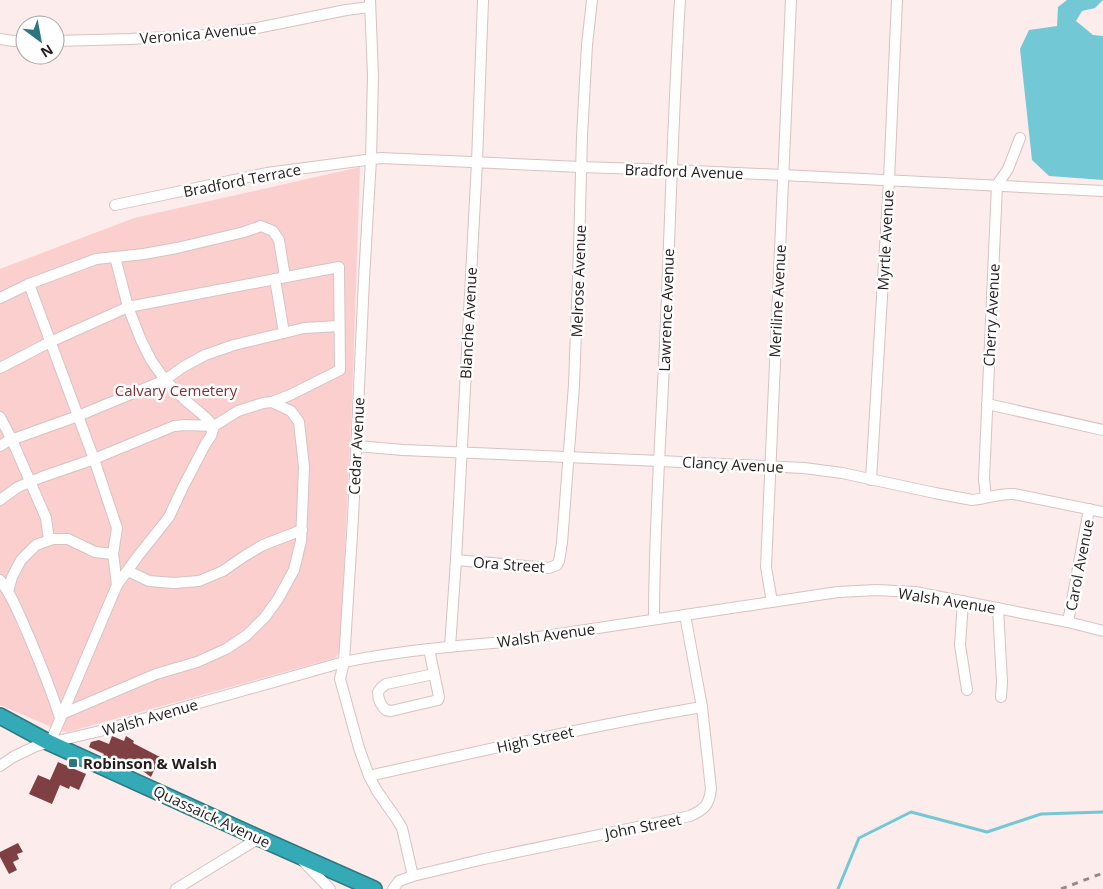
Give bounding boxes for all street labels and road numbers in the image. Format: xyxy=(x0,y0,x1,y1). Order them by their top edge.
street label: Veronica Avenue xyxy=(139,18,257,48)
street label: Bradford Terrace xyxy=(181,159,303,201)
street label: Bradford Avenue xyxy=(624,159,744,183)
street label: Myrtle Avenue xyxy=(872,189,898,291)
street label: Melrose Avenue xyxy=(566,224,590,338)
street label: Meriline Avenue xyxy=(764,244,790,358)
street label: Lawrence Avenue xyxy=(654,248,678,372)
street label: Cherry Avenue xyxy=(978,263,1004,367)
street label: Blanche Avenue xyxy=(455,267,481,379)
street label: Cedar Avenue xyxy=(343,397,369,495)
street label: Clancy Avenue xyxy=(682,451,784,477)
street label: Carol Avenue xyxy=(1060,518,1098,612)
street label: Ora Street xyxy=(472,552,546,576)
street label: Walsh Avenue xyxy=(897,582,997,618)
street label: Walsh Avenue xyxy=(496,618,596,652)
street label: Walsh Avenue xyxy=(100,694,200,740)
street label: High Street xyxy=(495,721,575,757)
street label: Quassaick Avenue xyxy=(150,780,274,852)
street label: John Street xyxy=(601,809,683,844)

